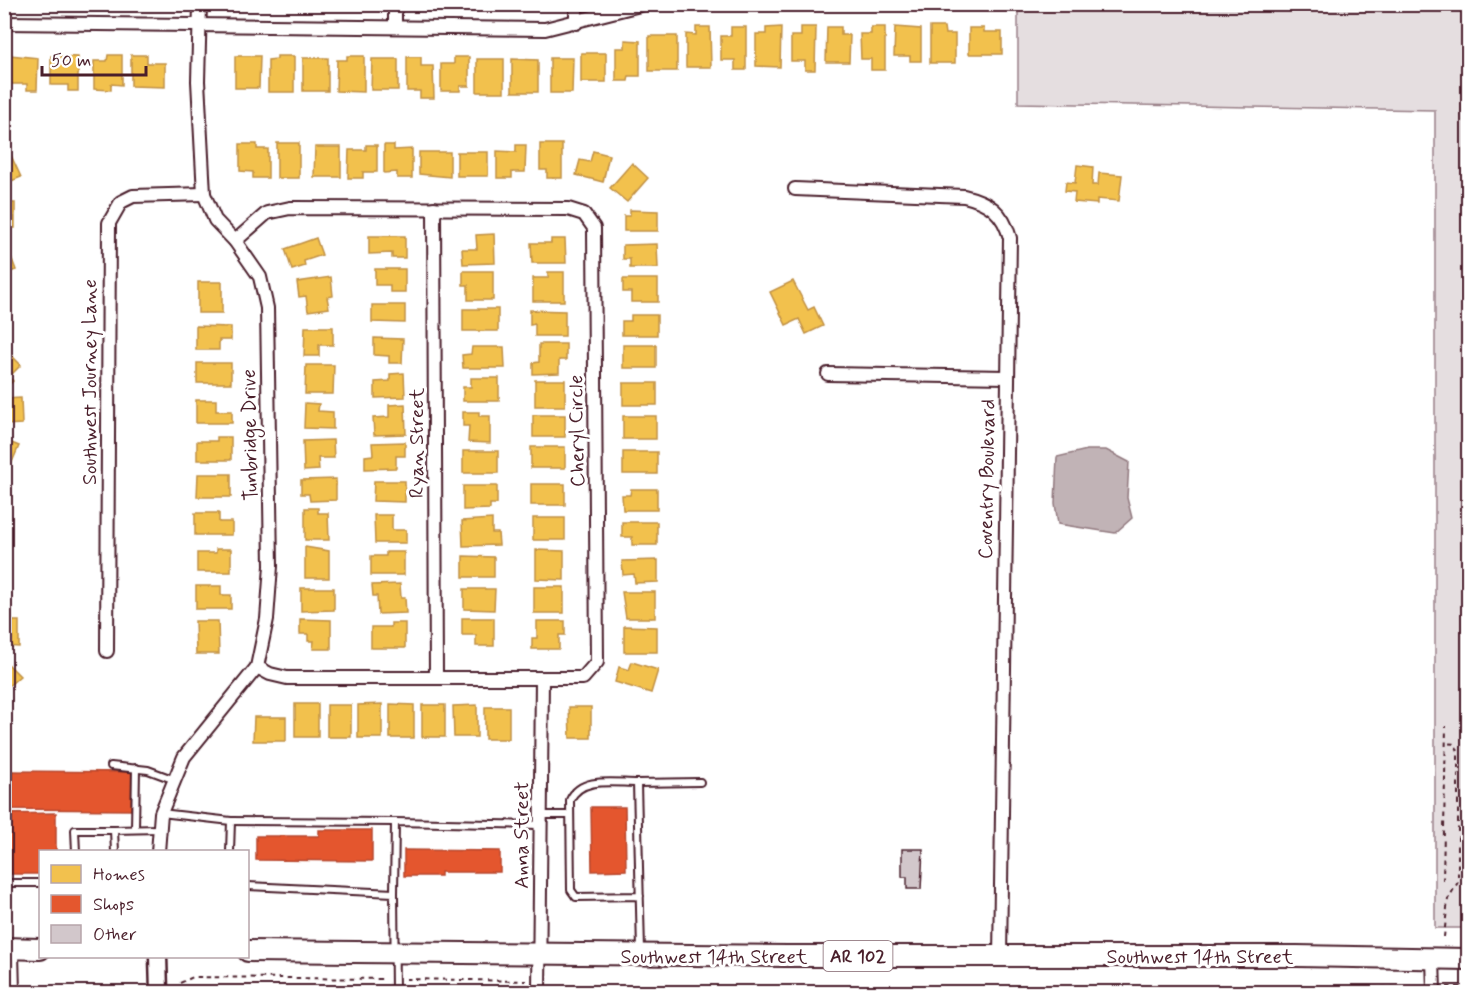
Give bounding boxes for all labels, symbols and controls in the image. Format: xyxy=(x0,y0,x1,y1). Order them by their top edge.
scale bar xyxy=(42,39,146,77)
text: 50 m xyxy=(51,49,91,73)
street label: Southwest Journey Lane xyxy=(77,279,104,485)
street label: Tunbridge Drive xyxy=(236,369,266,501)
street label: Cheryl Circle xyxy=(563,375,592,487)
street label: Ryan Street xyxy=(404,388,431,498)
street label: Coventry Boulevard xyxy=(973,399,1002,559)
street label: Anna Street xyxy=(509,781,536,889)
legend xyxy=(39,850,249,958)
text: Homes xyxy=(93,863,145,887)
text: Shops xyxy=(93,893,134,917)
text: Other xyxy=(93,923,137,947)
road number: AR 102 xyxy=(824,941,892,971)
street label: Southwest 14th Street xyxy=(621,944,808,971)
street label: Southwest 14th Street xyxy=(1107,944,1294,971)

